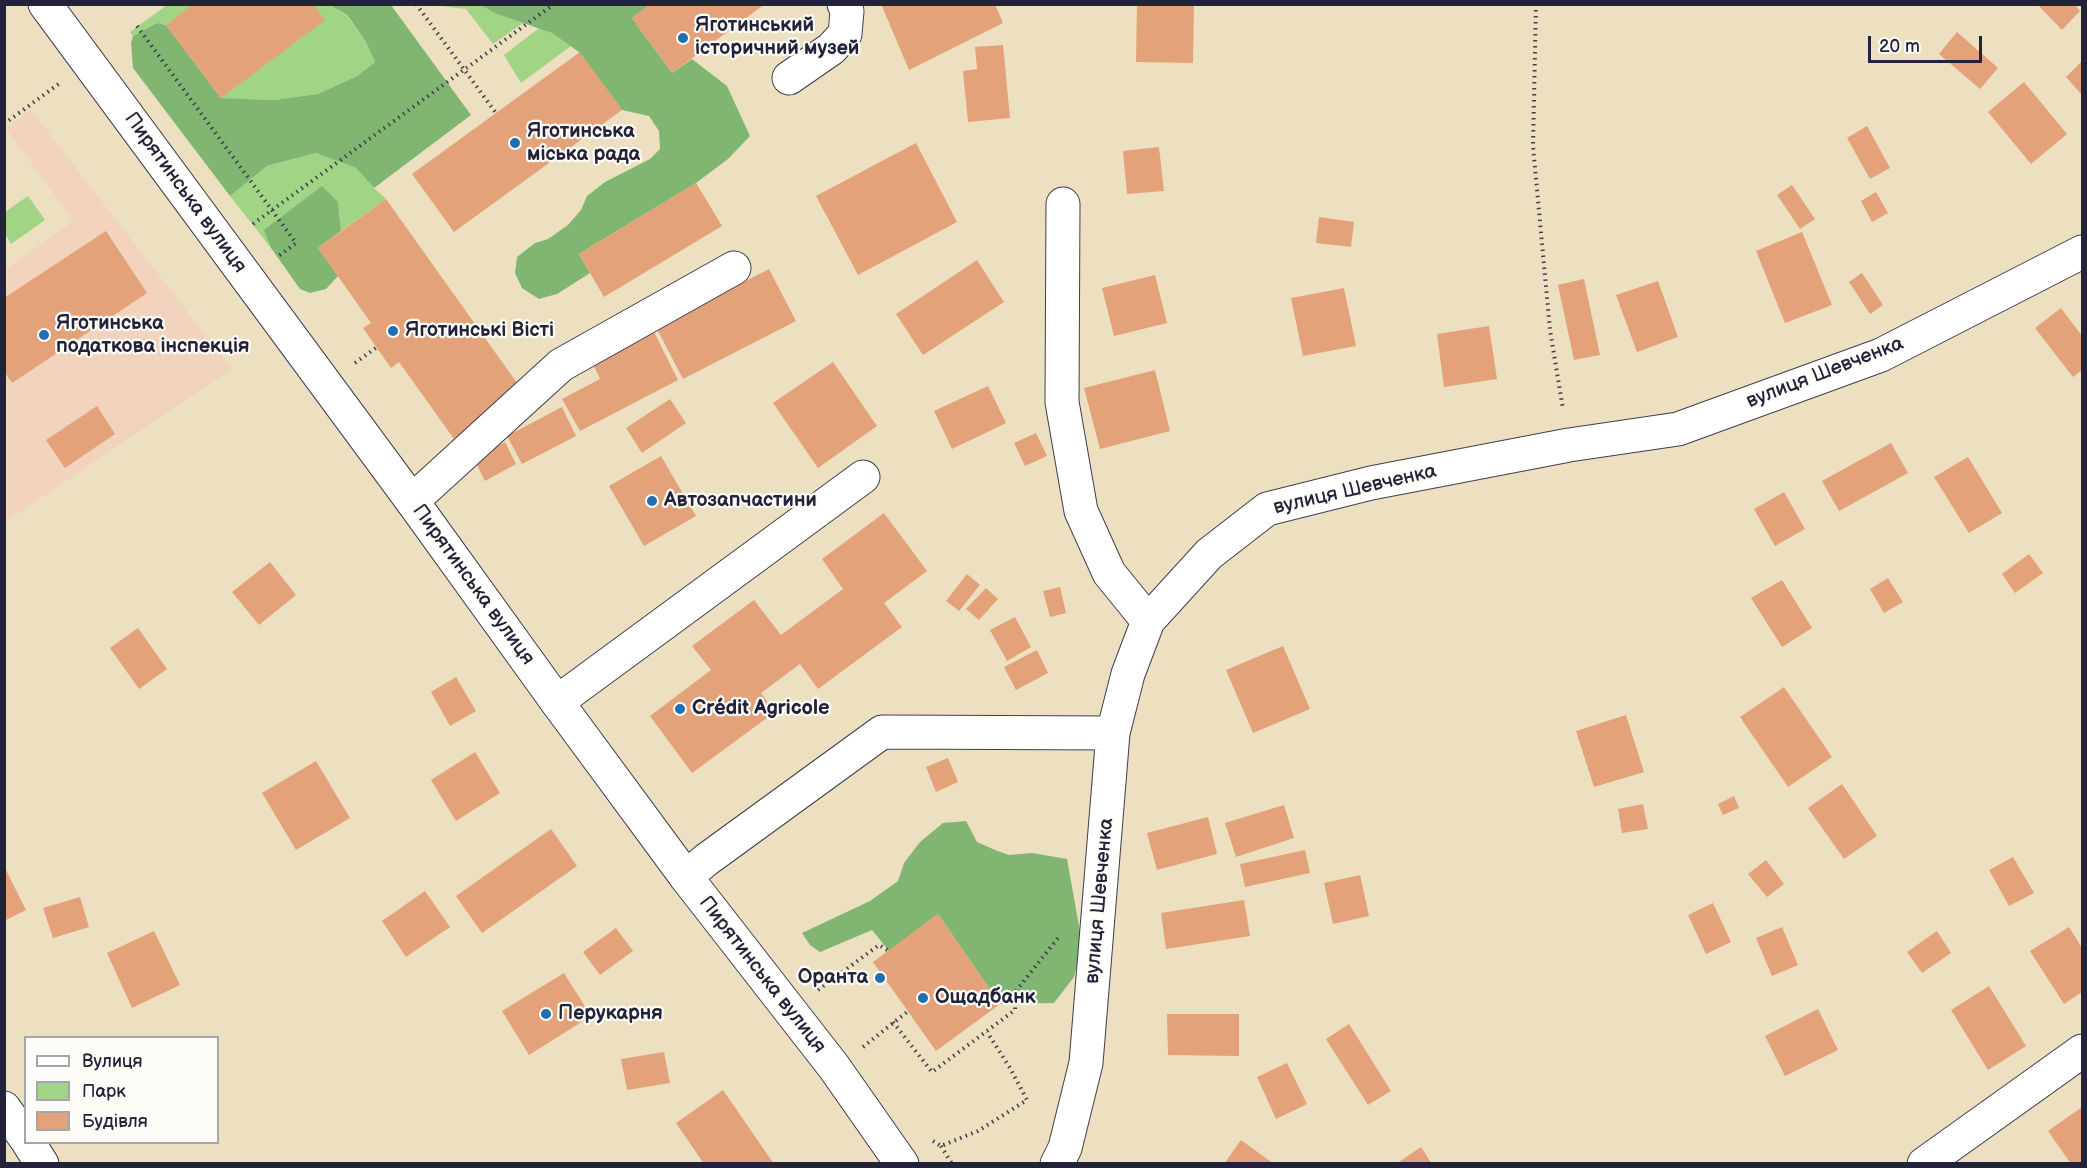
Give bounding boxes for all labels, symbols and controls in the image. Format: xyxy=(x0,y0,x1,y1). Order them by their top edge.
place label: Яготинський історичний музей xyxy=(695,14,859,61)
scale bar xyxy=(1871,24,1985,62)
marker: Яготинський історичний музей xyxy=(676,31,690,45)
text: 20 m xyxy=(1879,36,1920,57)
street label: Пирятинська вулиця xyxy=(119,108,251,278)
place label: Яготинська міська рада xyxy=(527,120,640,167)
marker: Яготинська міська рада xyxy=(508,136,522,150)
place label: Яготинська податкова інспекція xyxy=(56,312,250,359)
place label: Яготинські Вісті xyxy=(405,319,554,343)
marker: Яготинські Вісті xyxy=(386,324,400,338)
marker: Яготинська податкова інспекція xyxy=(37,328,51,342)
street label: вулиця Шевченка xyxy=(1743,332,1907,414)
street label: вулиця Шевченка xyxy=(1271,460,1439,520)
place label: Автозапчастини xyxy=(664,489,817,513)
marker: Автозапчастини xyxy=(645,494,659,508)
street label: Пирятинська вулиця xyxy=(407,500,539,670)
place label: Crédit Agricole xyxy=(692,697,830,721)
marker: Crédit Agricole xyxy=(673,702,687,716)
street label: вулиця Шевченка xyxy=(1081,817,1119,985)
street label: Пирятинська вулиця xyxy=(693,892,831,1058)
place label: Оранта xyxy=(798,966,868,990)
marker: Оранта xyxy=(873,971,887,985)
place label: Ощадбанк xyxy=(935,986,1035,1010)
marker: Ощадбанк xyxy=(916,991,930,1005)
place label: Перукарня xyxy=(558,1002,663,1026)
marker: Перукарня xyxy=(539,1007,553,1021)
legend xyxy=(24,1036,219,1144)
text: Вулиця xyxy=(82,1051,143,1072)
text: Парк xyxy=(82,1081,126,1102)
text: Будівля xyxy=(82,1111,148,1132)

